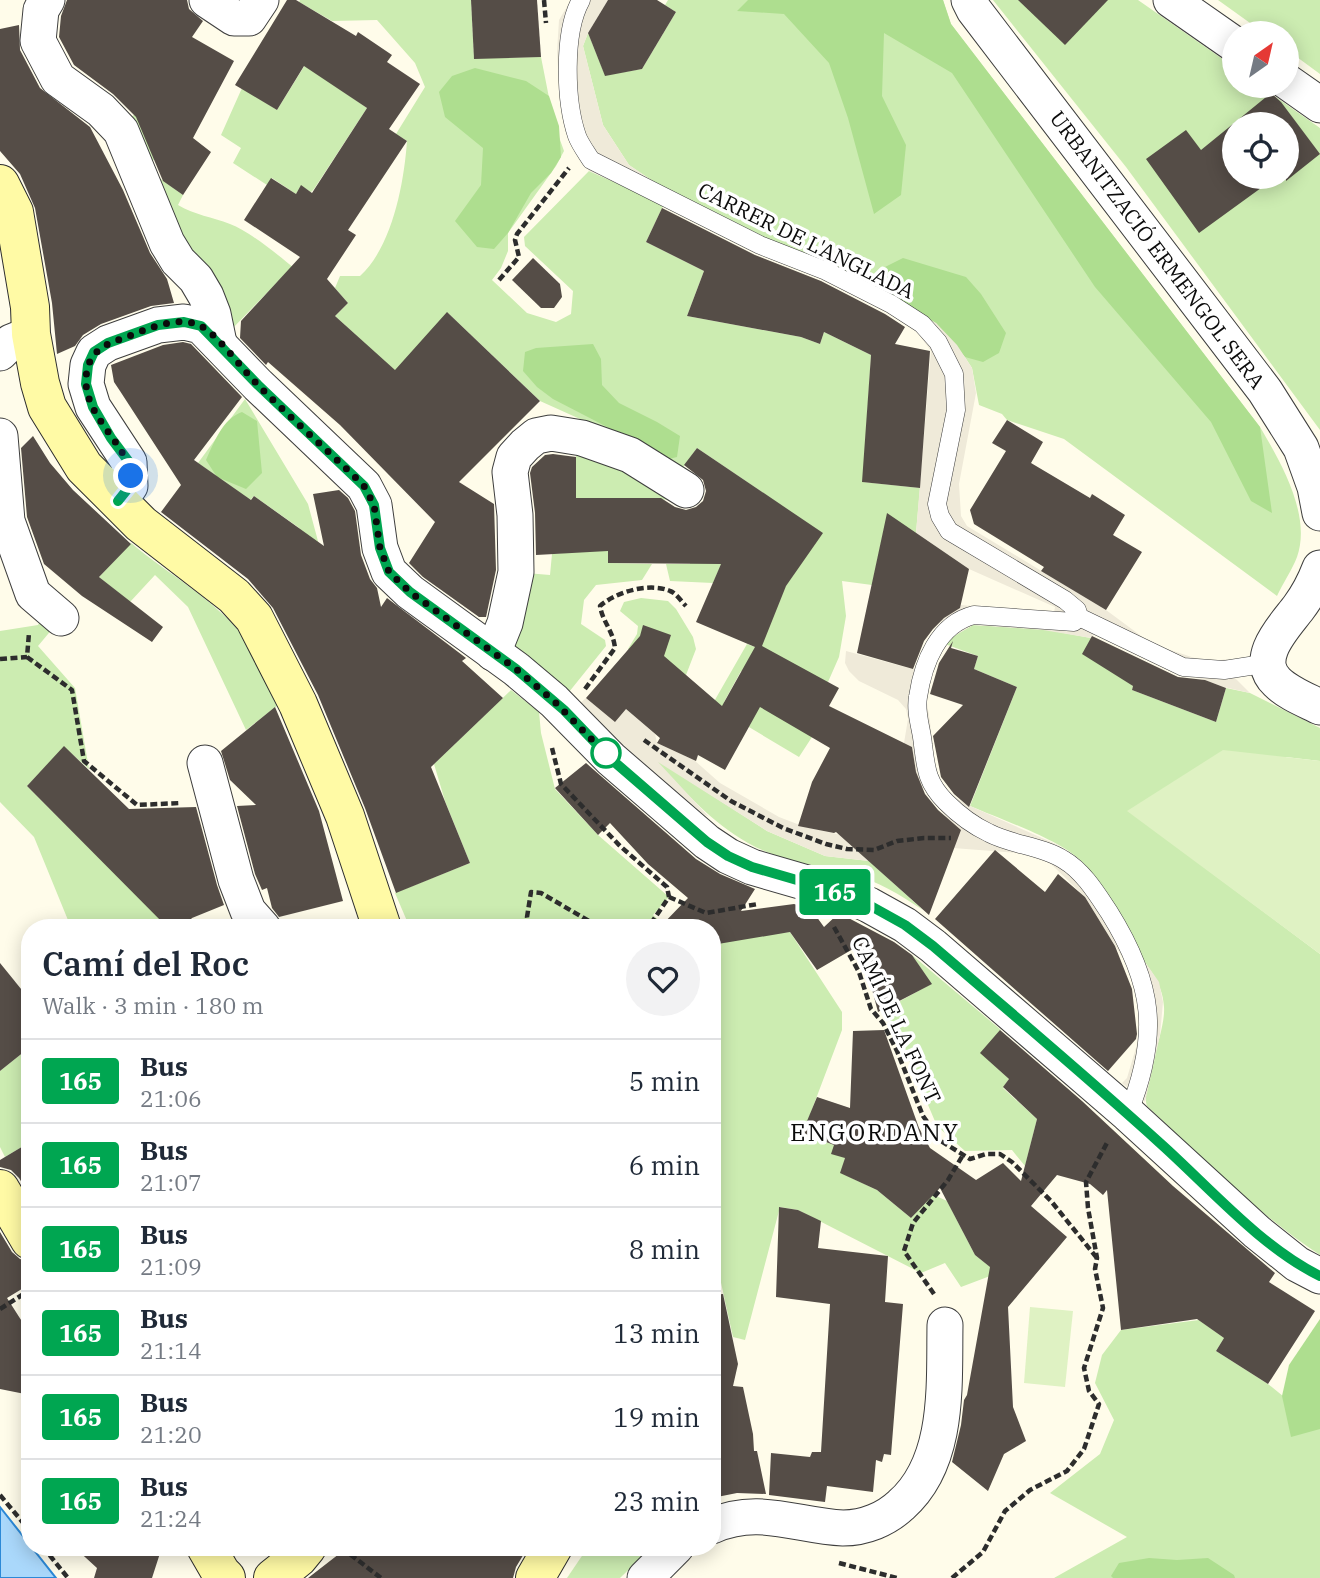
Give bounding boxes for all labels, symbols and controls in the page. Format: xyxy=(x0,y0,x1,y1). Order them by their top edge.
north arrow xyxy=(1222,21,1298,98)
map controls xyxy=(1222,21,1299,189)
street label: URBANITZACIÓ ERMENGOL SERA xyxy=(1044,105,1272,395)
button: locate xyxy=(1222,112,1299,189)
street label: CARRER DE L'ANGLADA xyxy=(694,175,920,305)
your location xyxy=(113,458,148,493)
unlabelled marker xyxy=(591,738,621,768)
line badge: 165 xyxy=(795,869,875,915)
text: 165 xyxy=(813,876,857,908)
street label: CAMÍ DE LA FONT xyxy=(846,932,948,1108)
text: Camí del Roc xyxy=(42,942,249,985)
button: heart xyxy=(626,942,700,1016)
text: Walk · 3 min · 180 m xyxy=(42,990,264,1020)
text: Bus xyxy=(140,1049,188,1083)
text: 5 min xyxy=(629,1064,700,1098)
text: 165 xyxy=(59,1065,102,1097)
text: 21:06 xyxy=(140,1083,202,1113)
district label: ENGORDANY xyxy=(790,1116,960,1148)
text: Bus xyxy=(140,1133,188,1167)
text: 6 min xyxy=(629,1148,700,1182)
text: 165 xyxy=(59,1149,102,1181)
text: 21:07 xyxy=(140,1167,202,1197)
text: Bus xyxy=(140,1217,188,1251)
text: 8 min xyxy=(629,1232,700,1266)
text: 165 xyxy=(59,1233,102,1265)
text: 21:09 xyxy=(140,1251,202,1281)
text: Bus xyxy=(140,1301,188,1335)
text: 13 min xyxy=(613,1316,700,1350)
text: 165 xyxy=(59,1317,102,1349)
text: 21:14 xyxy=(140,1335,202,1365)
text: Bus xyxy=(140,1385,188,1419)
text: 19 min xyxy=(613,1400,700,1434)
text: 165 xyxy=(59,1401,102,1433)
text: 21:20 xyxy=(140,1419,202,1449)
text: Bus xyxy=(140,1469,188,1503)
text: 23 min xyxy=(613,1484,700,1518)
text: 165 xyxy=(59,1485,102,1517)
text: 21:24 xyxy=(140,1503,202,1533)

